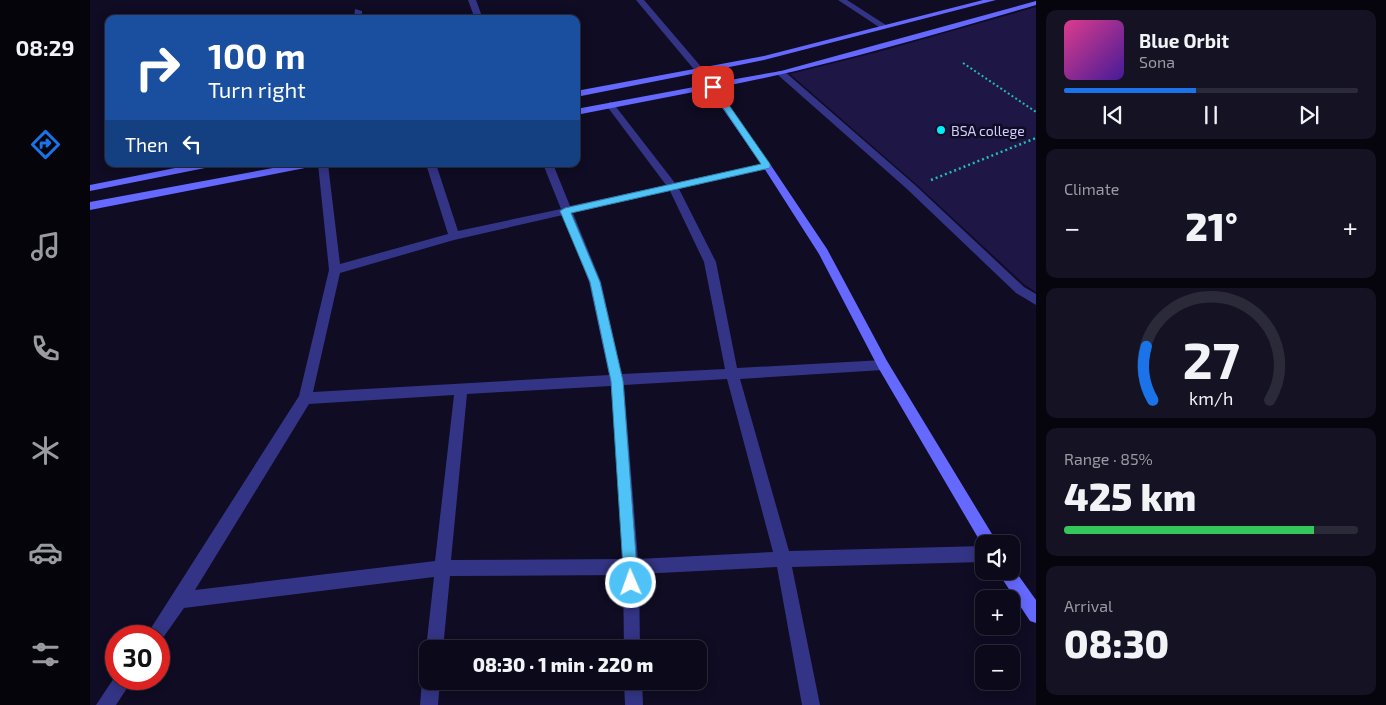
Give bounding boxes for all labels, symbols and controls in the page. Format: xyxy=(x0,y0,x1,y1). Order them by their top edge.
text: Blue Orbit xyxy=(1139,29,1229,52)
text: 08:29 xyxy=(15,34,75,60)
text: 100 m xyxy=(208,34,306,76)
icon: right xyxy=(125,35,190,100)
text: Sona xyxy=(1139,52,1175,71)
pin xyxy=(692,66,734,108)
icon: arrive xyxy=(699,73,727,101)
text: Turn right xyxy=(208,76,306,102)
icon: previous xyxy=(1099,101,1127,129)
icon: pause xyxy=(1197,101,1225,129)
icon: next xyxy=(1295,101,1323,129)
place label: BSA college xyxy=(951,122,1025,139)
marker: BSA college xyxy=(935,124,947,136)
icon: directions xyxy=(28,127,63,162)
icon: left xyxy=(178,130,206,158)
text: Then xyxy=(125,133,168,156)
text: Climate xyxy=(1064,179,1119,198)
text: 21° xyxy=(1185,203,1238,249)
text: − xyxy=(1064,210,1080,244)
text: + xyxy=(1343,210,1358,244)
icon: music xyxy=(28,229,63,264)
text: 27 xyxy=(1182,327,1240,389)
icon: phone xyxy=(28,331,63,366)
text: km/h xyxy=(1189,387,1233,409)
icon: climate xyxy=(28,433,63,468)
text: Range · 85% xyxy=(1064,449,1153,468)
text: 425 km xyxy=(1064,473,1196,519)
icon: car xyxy=(28,535,63,570)
map controls xyxy=(975,535,1020,690)
button: sound xyxy=(975,535,1020,580)
position arrow xyxy=(604,556,656,608)
button: + xyxy=(975,590,1020,635)
text: Arrival xyxy=(1064,596,1113,615)
text: 08:30 xyxy=(1064,620,1169,666)
speed limit sign: 30 xyxy=(105,625,170,690)
icon: filters xyxy=(28,637,63,672)
button: − xyxy=(975,645,1020,690)
text: 08:30 · 1 min · 220 m xyxy=(473,653,653,676)

